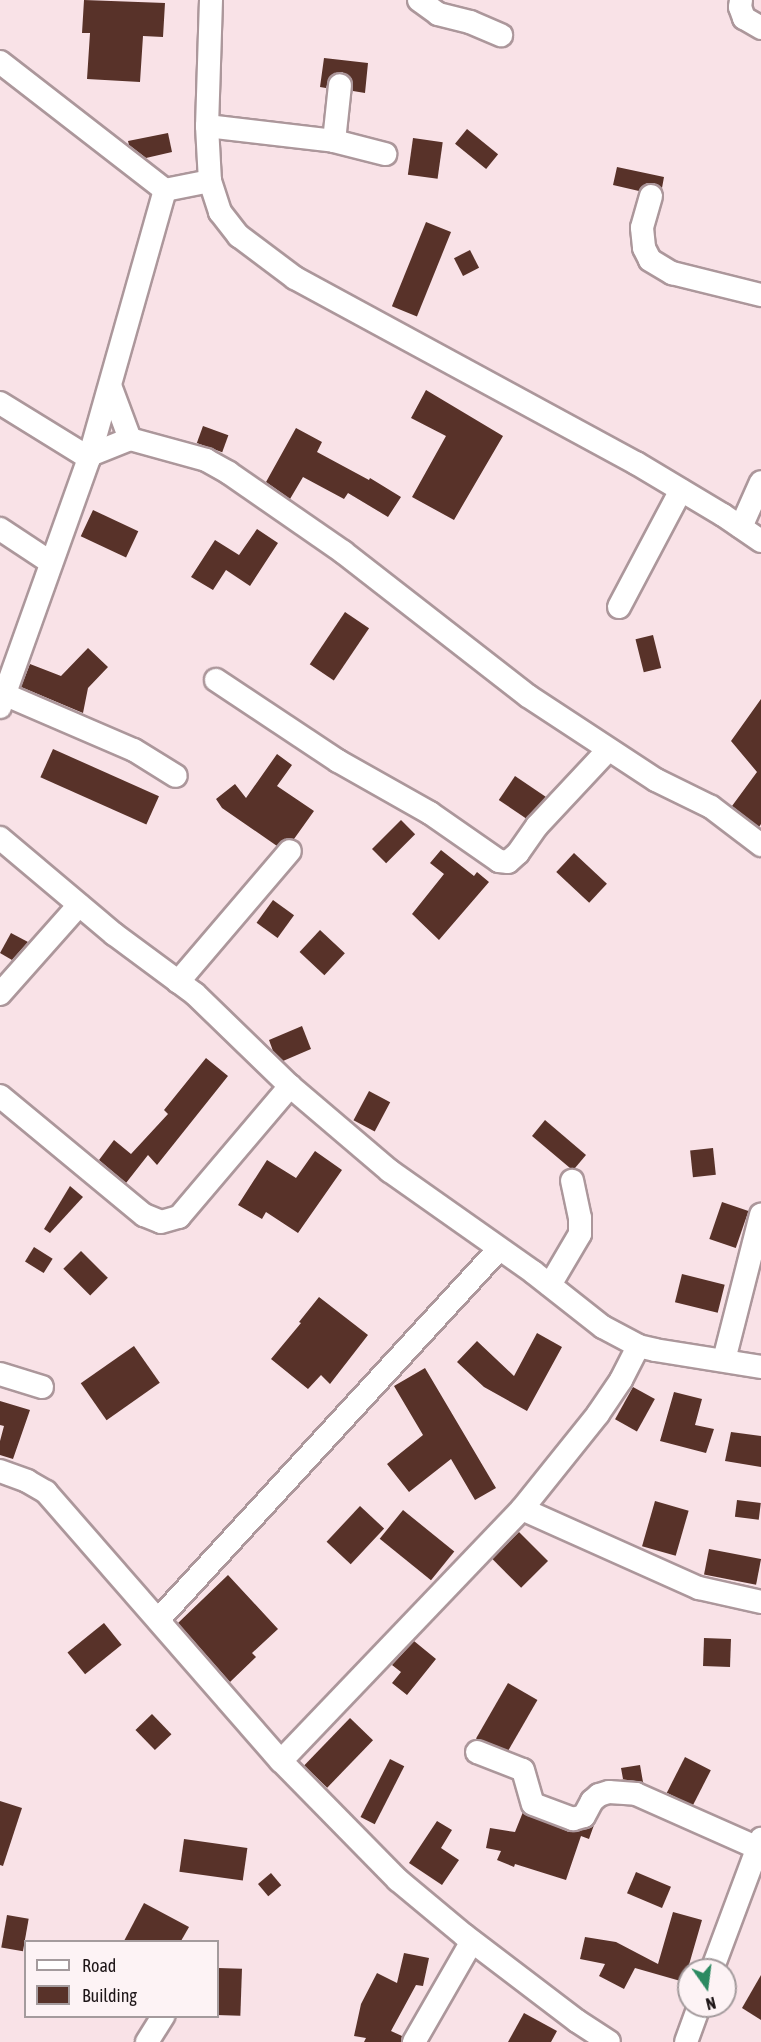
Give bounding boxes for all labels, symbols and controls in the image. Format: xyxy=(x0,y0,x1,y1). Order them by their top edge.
legend xyxy=(24,1940,219,2018)
text: Road xyxy=(82,1955,116,1976)
north arrow xyxy=(677,1958,737,2018)
text: Building xyxy=(82,1985,137,2006)
text: N xyxy=(704,1994,718,2013)

